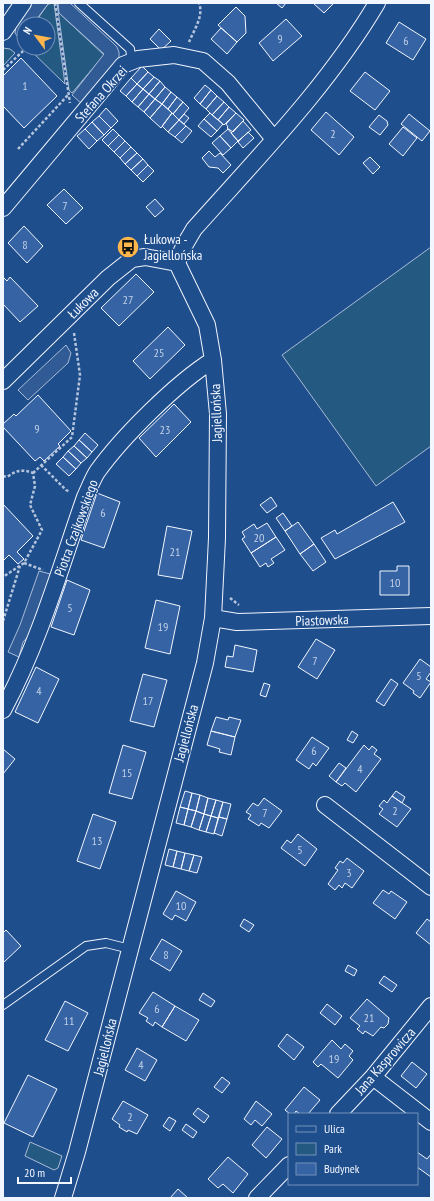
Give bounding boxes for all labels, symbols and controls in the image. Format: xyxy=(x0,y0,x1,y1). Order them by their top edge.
north arrow xyxy=(16,16,56,56)
text: N xyxy=(20,24,35,37)
house number: 9 xyxy=(277,31,283,46)
house number: 6 xyxy=(403,33,409,48)
street label: Stefana Okrzei xyxy=(71,62,131,126)
house number: 1 xyxy=(22,78,28,93)
house number: 2 xyxy=(330,126,336,141)
house number: 7 xyxy=(62,198,68,213)
place label: Łukowa - Jagiellońska xyxy=(143,230,202,264)
bus stop icon: Łukowa - Jagiellońska xyxy=(115,234,141,260)
house number: 8 xyxy=(22,237,28,252)
street label: Łukowa xyxy=(64,284,102,322)
house number: 27 xyxy=(123,292,133,307)
house number: 25 xyxy=(154,345,164,360)
street label: Jagiellońska xyxy=(206,384,226,443)
house number: 9 xyxy=(34,421,40,436)
house number: 23 xyxy=(160,422,170,437)
street label: Piotra Czajkowskiego xyxy=(50,477,102,579)
house number: 6 xyxy=(100,505,106,520)
house number: 20 xyxy=(254,530,264,545)
house number: 21 xyxy=(170,544,180,559)
house number: 10 xyxy=(390,575,400,590)
house number: 5 xyxy=(67,600,73,615)
street label: Piastowska xyxy=(295,610,349,630)
house number: 19 xyxy=(158,619,168,634)
house number: 7 xyxy=(312,653,318,668)
house number: 5 xyxy=(416,668,422,683)
house number: 4 xyxy=(36,683,42,698)
house number: 17 xyxy=(143,693,153,708)
street label: Jagiellońska xyxy=(169,703,202,764)
house number: 6 xyxy=(311,743,317,758)
house number: 4 xyxy=(357,761,363,776)
house number: 15 xyxy=(122,765,132,780)
house number: 2 xyxy=(392,803,398,818)
house number: 7 xyxy=(262,805,268,820)
house number: 13 xyxy=(92,833,102,848)
house number: 5 xyxy=(297,842,303,857)
house number: 3 xyxy=(346,865,352,880)
house number: 10 xyxy=(176,898,186,913)
house number: 8 xyxy=(163,947,169,962)
house number: 6 xyxy=(154,1001,160,1016)
house number: 21 xyxy=(364,1010,374,1025)
house number: 11 xyxy=(64,1013,74,1028)
street label: Jagiellońska xyxy=(89,1017,121,1078)
street label: Jana Kasprowicza xyxy=(350,1024,419,1099)
house number: 19 xyxy=(329,1051,339,1066)
house number: 4 xyxy=(138,1057,144,1072)
house number: 2 xyxy=(127,1109,133,1124)
legend xyxy=(288,1113,418,1185)
text: Ulica xyxy=(324,1121,345,1136)
text: Park xyxy=(324,1141,342,1156)
scale bar xyxy=(18,1159,71,1185)
text: Budynek xyxy=(324,1161,360,1176)
text: 20 m xyxy=(24,1165,45,1180)

